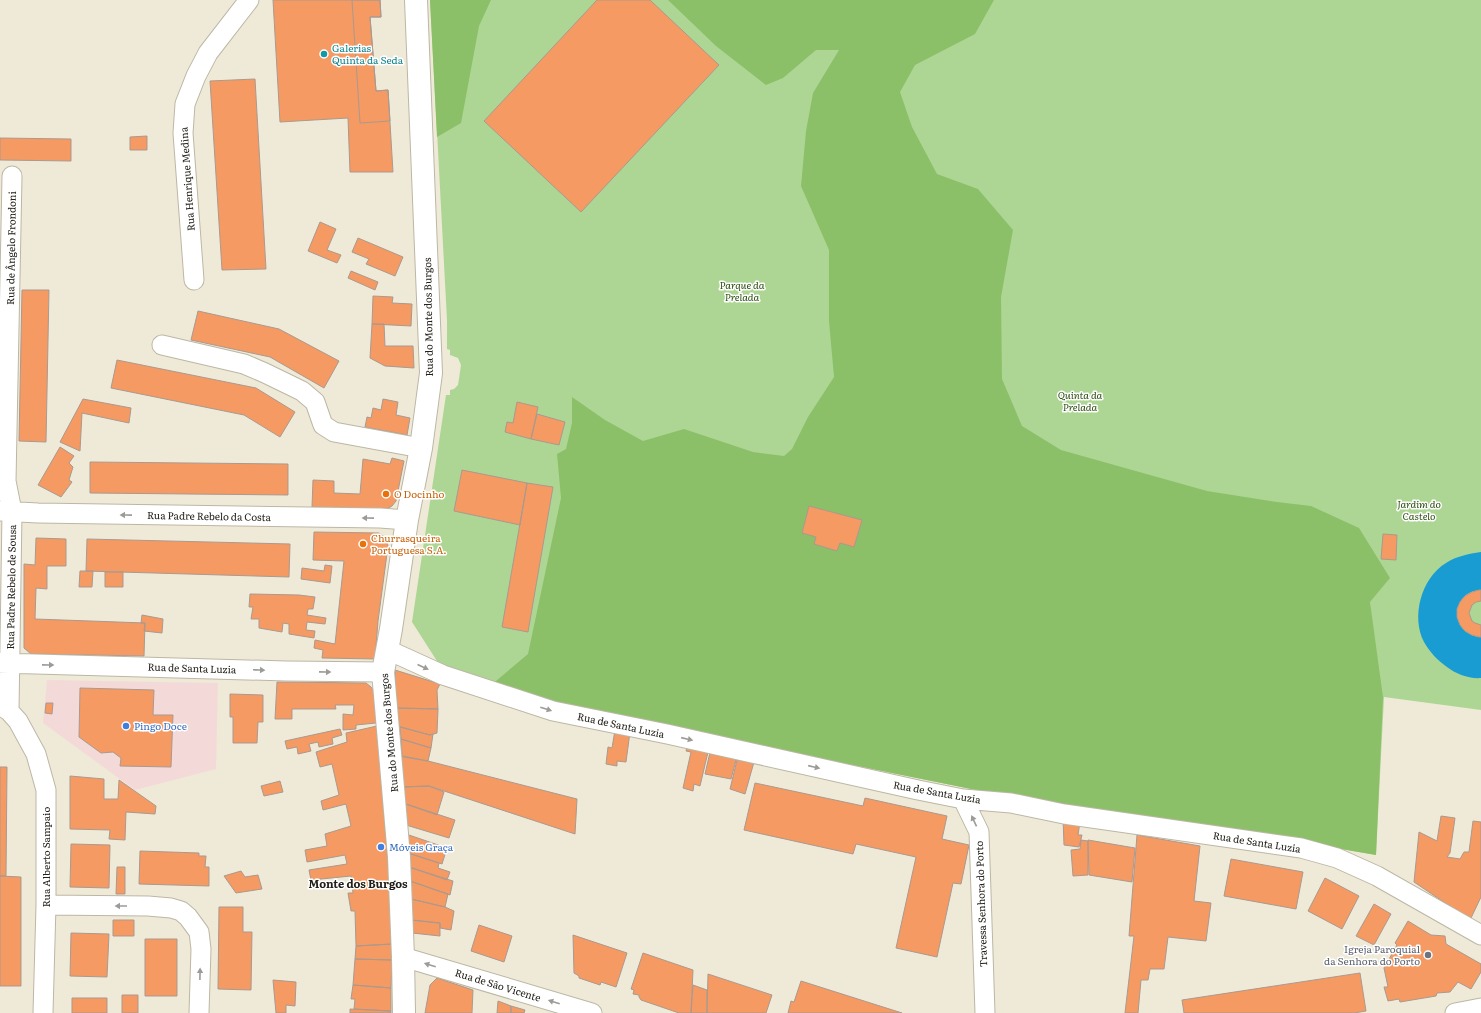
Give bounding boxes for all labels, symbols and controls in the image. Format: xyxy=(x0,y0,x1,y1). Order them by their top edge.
place label: Galerias Quinta da Seda xyxy=(332,40,404,67)
marker: Galerias Quinta da Seda xyxy=(319,49,329,59)
street label: Rua Henrique Medina xyxy=(175,126,198,232)
street label: Rua de Ângelo Frondoni xyxy=(2,190,19,305)
street label: Rua do Monte dos Burgos xyxy=(419,257,436,377)
park label: Parque da Prelada xyxy=(720,277,765,304)
park label: Quinta da Prelada xyxy=(1058,387,1103,414)
place label: O Docinho xyxy=(394,486,445,501)
marker: O Docinho xyxy=(381,489,391,499)
park label: Jardim do Castelo xyxy=(1397,496,1441,523)
street label: Rua Padre Rebelo da Costa xyxy=(147,507,272,524)
one-way arrow xyxy=(119,512,132,518)
one-way arrow xyxy=(361,515,374,521)
street label: Rua Padre Rebelo de Sousa xyxy=(2,524,19,650)
place label: Churrasqueira Portuguesa S.A. xyxy=(371,530,447,557)
marker: Churrasqueira Portuguesa S.A. xyxy=(358,539,368,549)
street label: Rua de Santa Luzia xyxy=(147,658,237,677)
one-way arrow xyxy=(42,661,54,668)
one-way arrow xyxy=(418,664,430,670)
one-way arrow xyxy=(253,667,266,673)
one-way arrow xyxy=(319,668,331,675)
street label: Rua do Monte dos Burgos xyxy=(376,673,401,793)
one-way arrow xyxy=(541,706,553,712)
street label: Rua de Santa Luzia xyxy=(576,708,667,741)
place label: Pingo Doce xyxy=(134,718,187,733)
marker: Pingo Doce xyxy=(121,721,131,731)
one-way arrow xyxy=(681,736,693,742)
one-way arrow xyxy=(808,764,820,770)
street label: Rua de Santa Luzia xyxy=(892,776,983,807)
street label: Rua Alberto Sampaio xyxy=(38,807,53,907)
one-way arrow xyxy=(971,816,977,827)
street label: Rua de Santa Luzia xyxy=(1212,827,1303,856)
place label: Móveis Graça xyxy=(389,839,454,854)
street label: Travessa Senhora do Porto xyxy=(971,840,990,967)
marker: Móveis Graça xyxy=(376,842,386,852)
district label: Monte dos Burgos xyxy=(308,875,408,891)
one-way arrow xyxy=(114,903,127,909)
place label: Igreja Paroquial da Senhora do Porto xyxy=(1324,941,1421,968)
marker: Igreja Paroquial da Senhora do Porto xyxy=(1423,950,1433,960)
one-way arrow xyxy=(424,962,436,968)
street label: Rua de São Vicente xyxy=(453,964,543,1005)
one-way arrow xyxy=(197,967,203,980)
one-way arrow xyxy=(548,999,560,1005)

